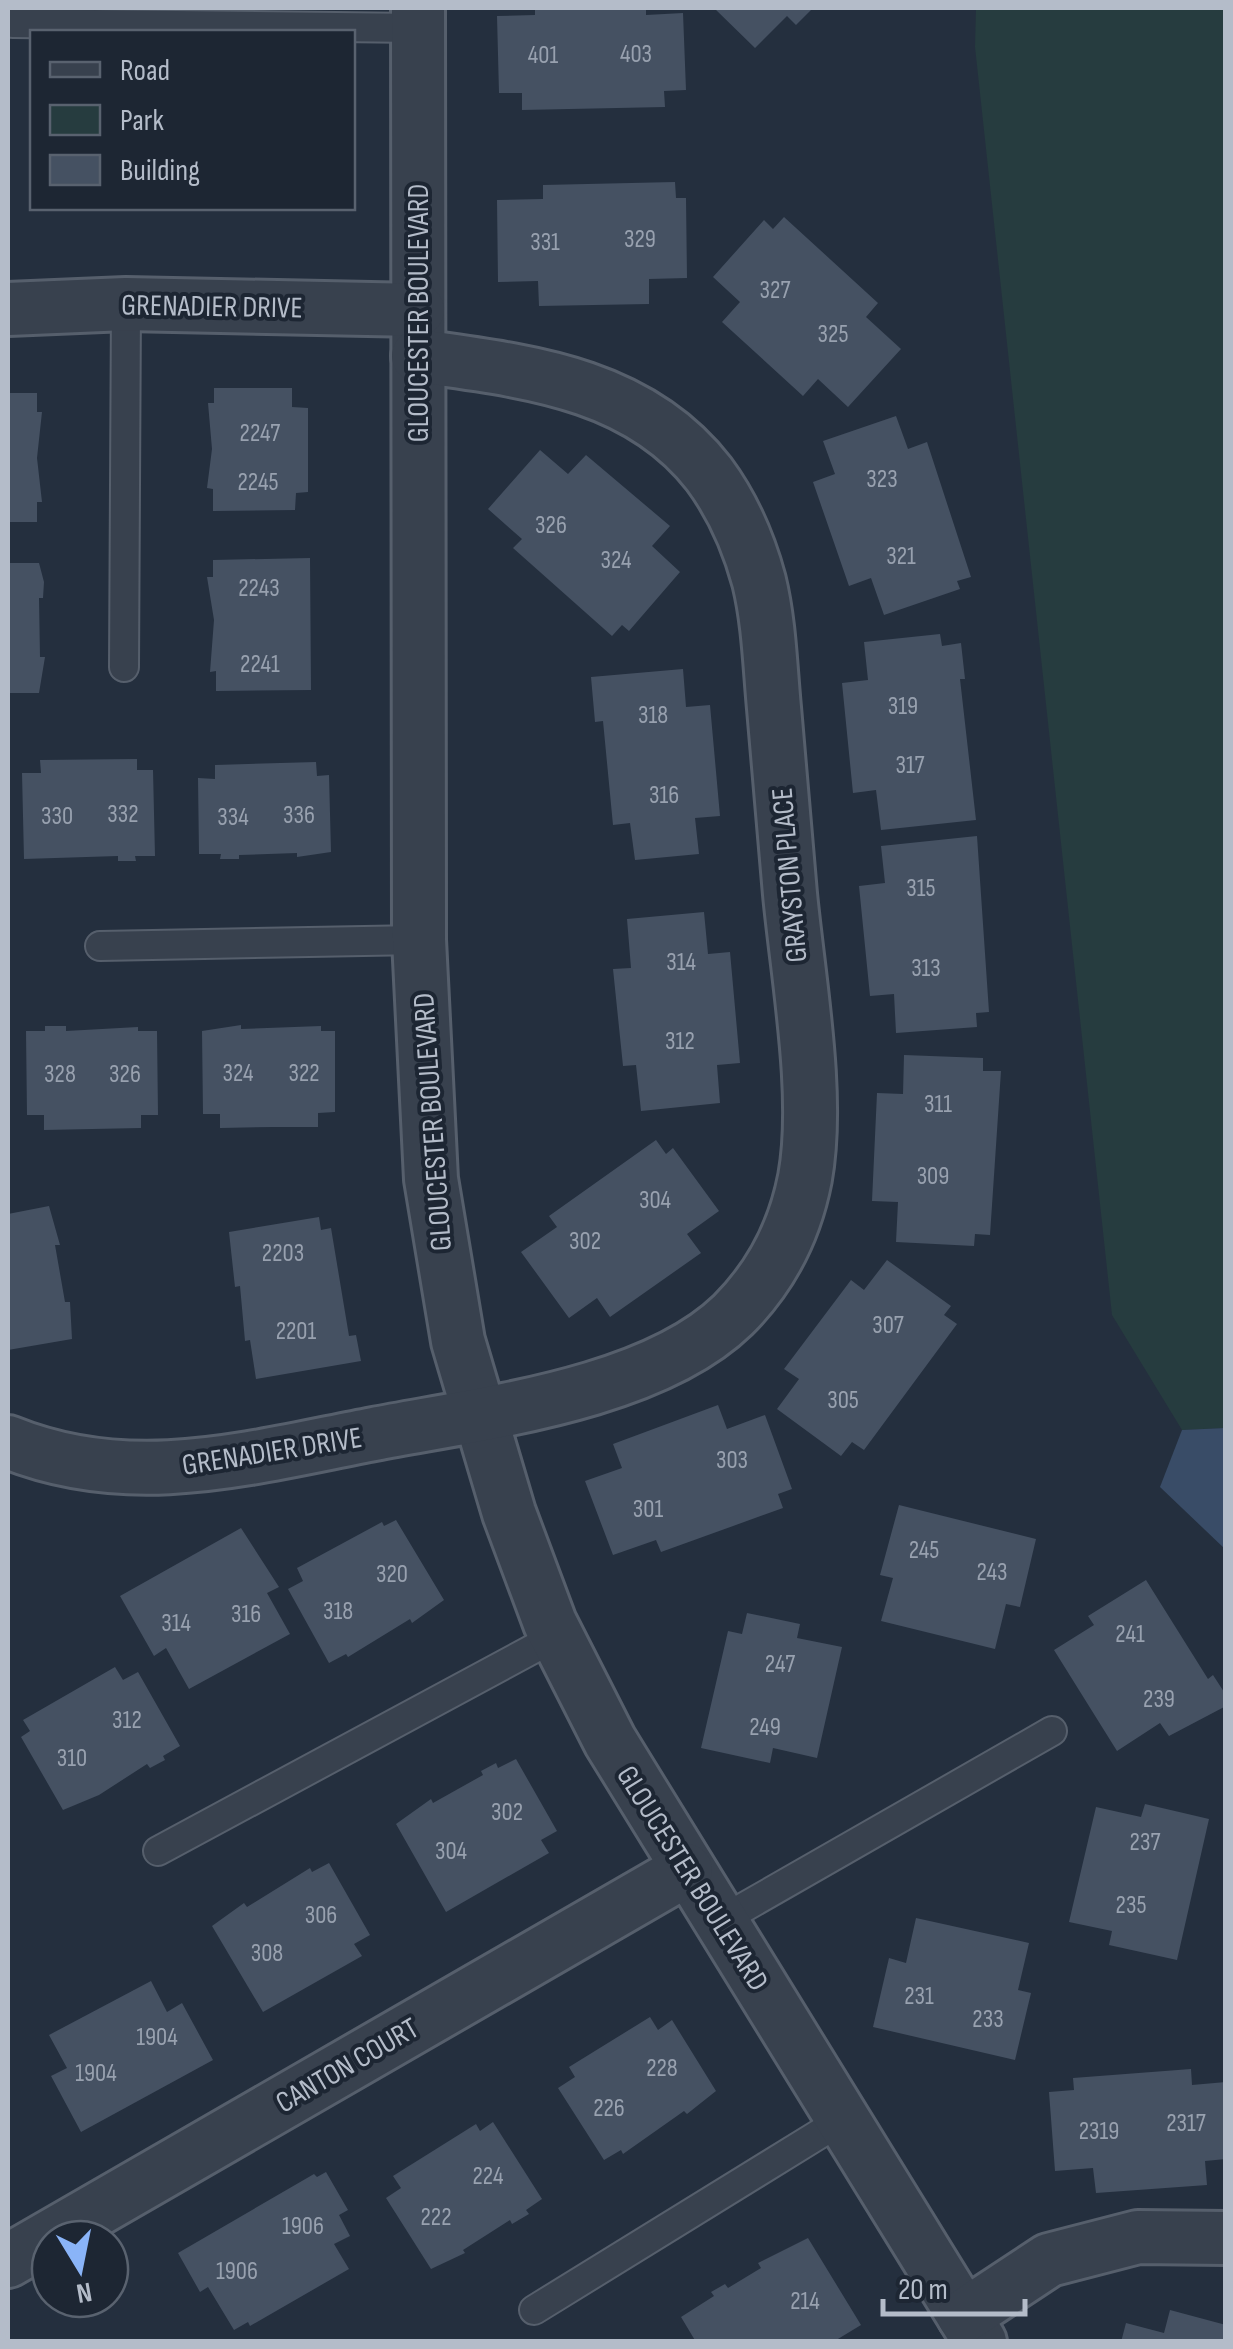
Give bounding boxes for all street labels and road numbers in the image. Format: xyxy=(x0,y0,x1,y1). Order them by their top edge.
street label: GLOUCESTER BOULEVARD xyxy=(401,184,437,442)
street label: GRENADIER DRIVE xyxy=(121,287,303,327)
street label: GRAYSTON PLACE xyxy=(764,786,816,964)
street label: GLOUCESTER BOULEVARD xyxy=(406,992,460,1252)
street label: GRENADIER DRIVE xyxy=(180,1420,365,1484)
street label: GLOUCESTER BOULEVARD xyxy=(608,1759,776,1998)
street label: CANTON COURT xyxy=(270,2011,425,2121)

